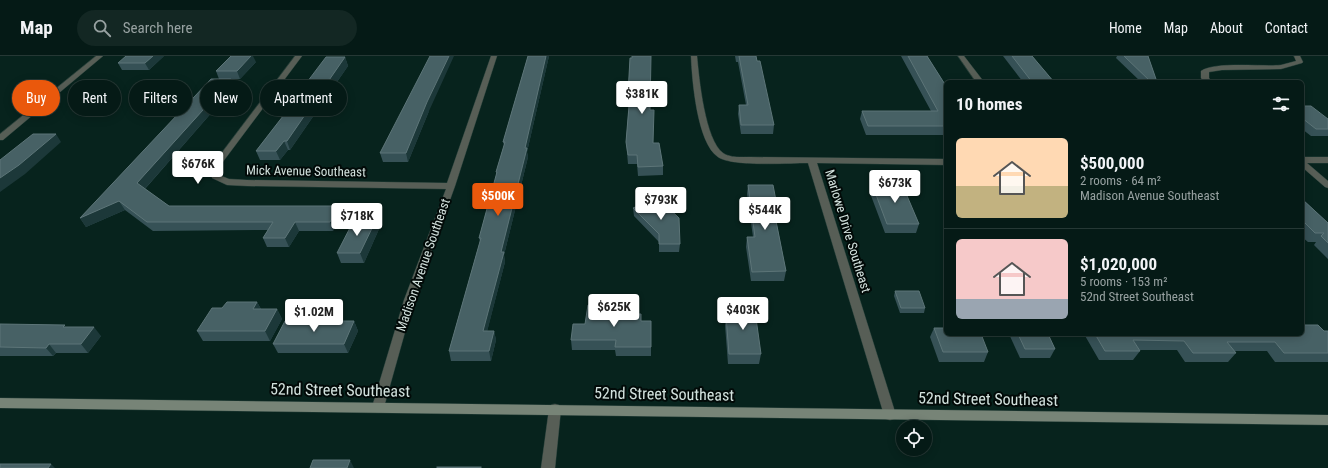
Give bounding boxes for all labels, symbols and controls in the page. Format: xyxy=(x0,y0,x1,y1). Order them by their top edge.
search box xyxy=(77,10,357,46)
text: Map xyxy=(20,16,53,39)
icon: search xyxy=(91,17,113,39)
text: Search here xyxy=(123,19,193,37)
text: Home xyxy=(1109,20,1142,36)
text: Map xyxy=(1164,20,1188,36)
text: About xyxy=(1210,20,1243,36)
text: Contact xyxy=(1265,20,1308,36)
chip: Buy xyxy=(12,80,60,116)
chip: Rent xyxy=(68,80,121,116)
chip: Filters xyxy=(129,80,192,116)
chip: New xyxy=(200,80,252,116)
chip: Apartment xyxy=(260,80,347,116)
pin: $381K xyxy=(614,81,670,115)
text: $381K xyxy=(625,86,659,101)
icon: filters xyxy=(1270,93,1292,115)
text: 10 homes xyxy=(956,94,1022,114)
pin: $676K xyxy=(170,151,226,185)
text: $500,000 xyxy=(1080,153,1144,173)
icon: home xyxy=(988,154,1036,202)
text: $676K xyxy=(181,156,215,171)
street label: Mick Avenue Southeast xyxy=(246,162,366,180)
street label: Marlowe Drive Southeast xyxy=(822,168,874,294)
pin: $673K xyxy=(867,170,923,204)
text: 2 rooms · 64 m² xyxy=(1080,173,1161,188)
text: $673K xyxy=(878,175,912,190)
pin: $500K xyxy=(470,183,526,217)
pin: $793K xyxy=(633,187,689,221)
text: $500K xyxy=(481,188,515,203)
text: Madison Avenue Southeast xyxy=(1080,188,1219,203)
text: $793K xyxy=(644,192,678,207)
street label: Madison Avenue Southeast xyxy=(393,197,453,333)
pin: $544K xyxy=(737,197,793,231)
text: $544K xyxy=(748,202,782,217)
pin: $718K xyxy=(329,203,385,237)
text: $718K xyxy=(340,208,374,223)
text: $1,020,000 xyxy=(1080,254,1157,274)
icon: home xyxy=(988,255,1036,303)
text: 5 rooms · 153 m² xyxy=(1080,274,1167,289)
text: 52nd Street Southeast xyxy=(1080,289,1194,304)
pin: $625K xyxy=(586,294,642,328)
pin: $403K xyxy=(715,297,771,331)
pin: $1.02M xyxy=(281,299,347,333)
text: $625K xyxy=(597,299,631,314)
text: $403K xyxy=(726,302,760,317)
text: $1.02M xyxy=(294,304,334,319)
street label: 52nd Street Southeast xyxy=(270,379,410,401)
street label: 52nd Street Southeast xyxy=(594,383,734,405)
street label: 52nd Street Southeast xyxy=(918,388,1058,410)
map controls xyxy=(896,420,932,456)
button: locate xyxy=(896,420,932,456)

